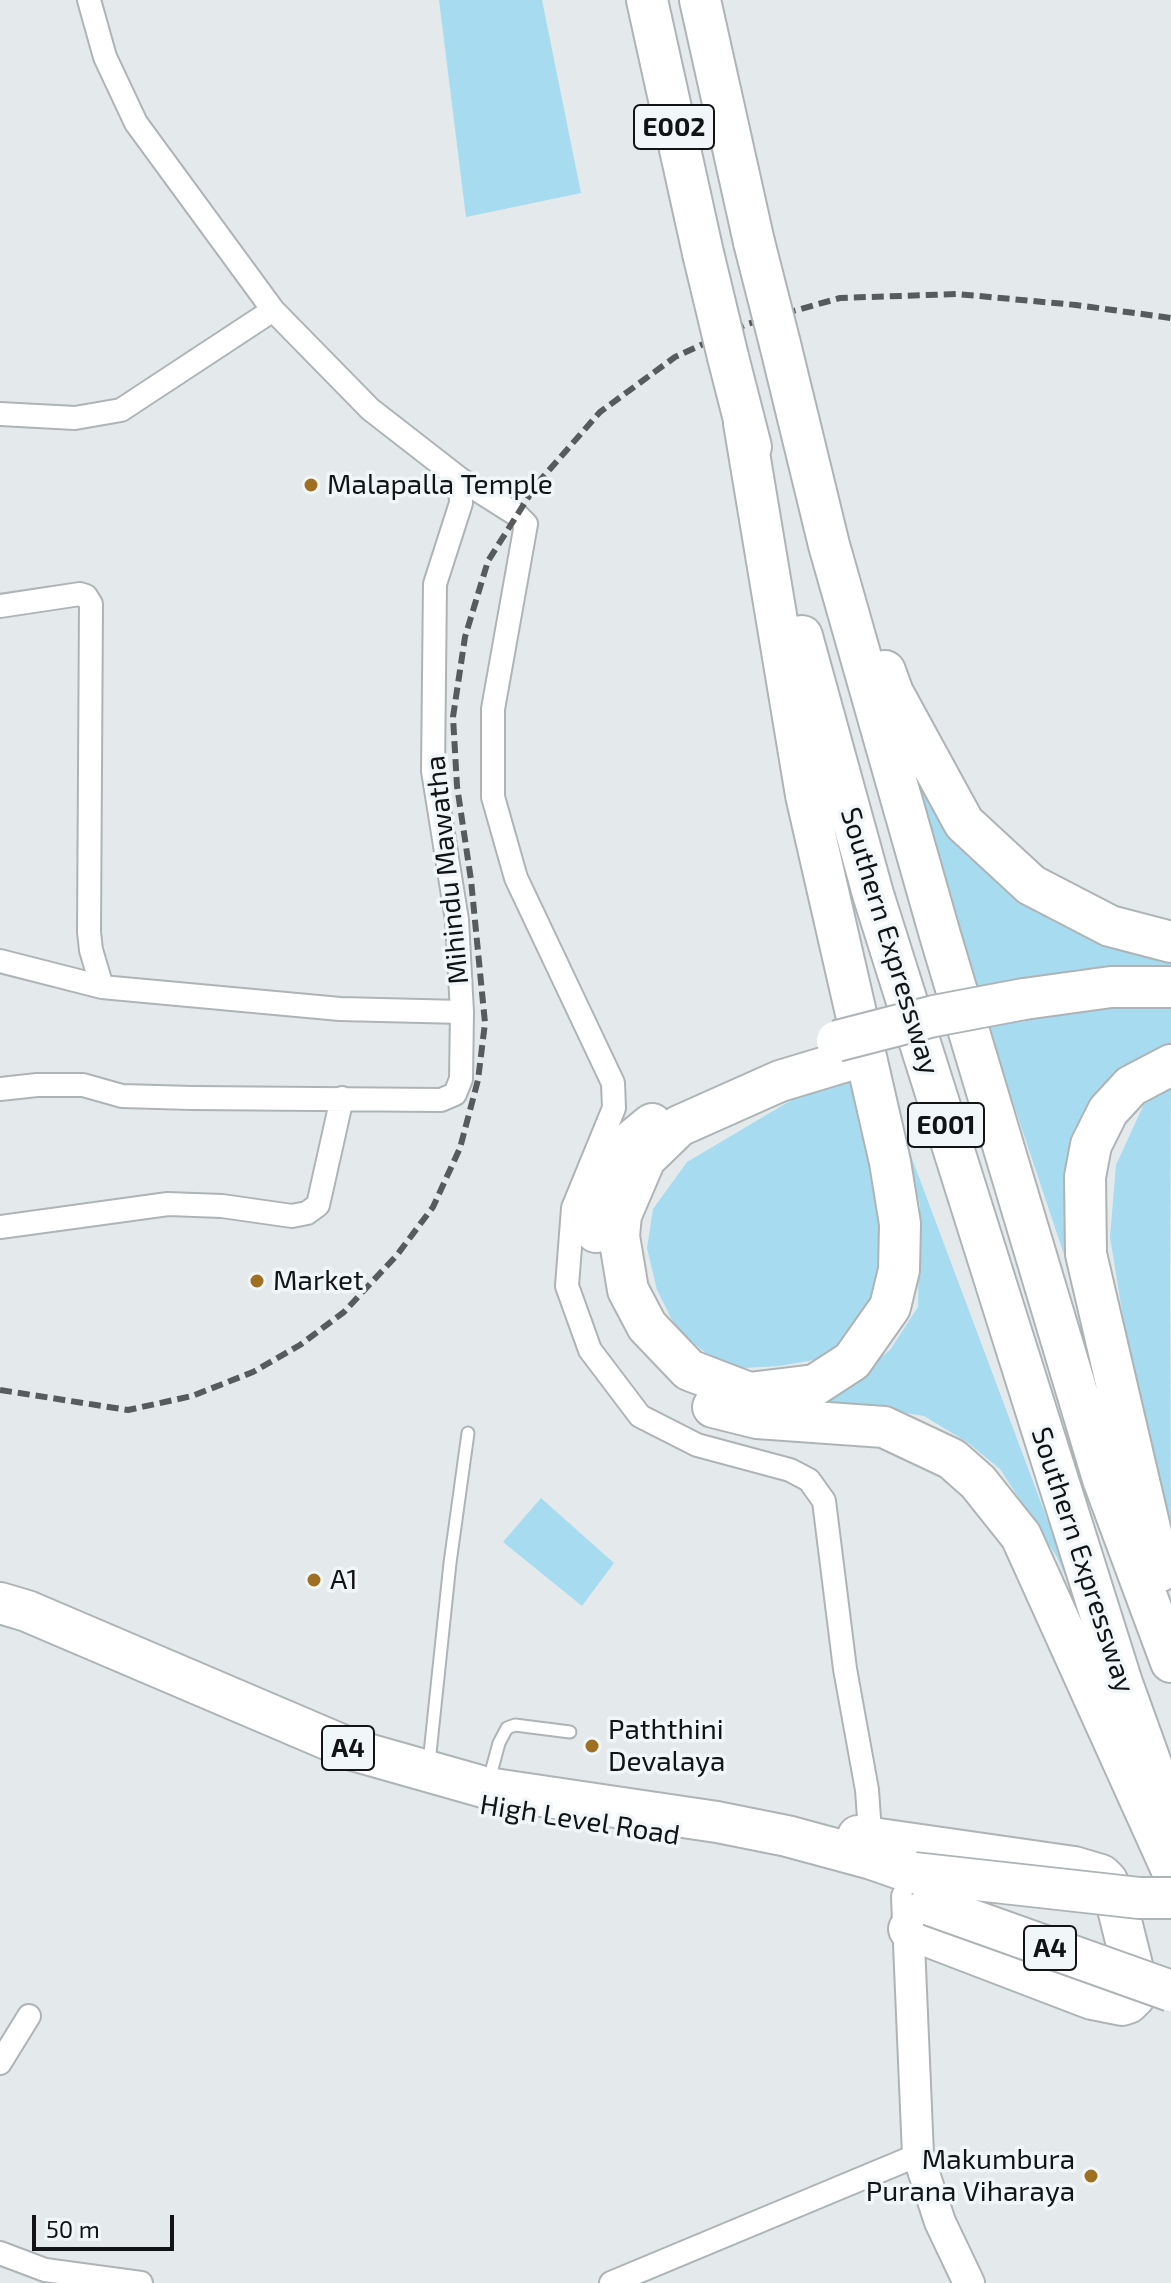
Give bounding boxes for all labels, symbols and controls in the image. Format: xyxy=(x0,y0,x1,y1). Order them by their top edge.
road number: E002 xyxy=(634,105,714,149)
place label: Malapalla Temple xyxy=(327,468,553,502)
marker: Malapalla Temple xyxy=(302,476,320,494)
street label: Mihindu Mawatha xyxy=(418,754,476,986)
street label: Southern Expressway xyxy=(833,803,947,1079)
road number: E001 xyxy=(908,1103,984,1147)
place label: Market xyxy=(273,1264,364,1298)
marker: Market xyxy=(248,1272,266,1290)
street label: Southern Expressway xyxy=(1024,1423,1142,1697)
place label: A1 xyxy=(330,1563,358,1597)
marker: A1 xyxy=(305,1571,323,1589)
place label: Paththini Devalaya xyxy=(608,1713,725,1779)
road number: A4 xyxy=(322,1726,374,1770)
marker: Paththini Devalaya xyxy=(583,1737,601,1755)
street label: High Level Road xyxy=(478,1788,682,1852)
road number: A4 xyxy=(1024,1926,1076,1970)
place label: Makumbura Purana Viharaya xyxy=(866,2143,1075,2209)
marker: Makumbura Purana Viharaya xyxy=(1082,2167,1100,2185)
scale bar xyxy=(36,2199,178,2249)
text: 50 m xyxy=(46,2214,100,2243)

